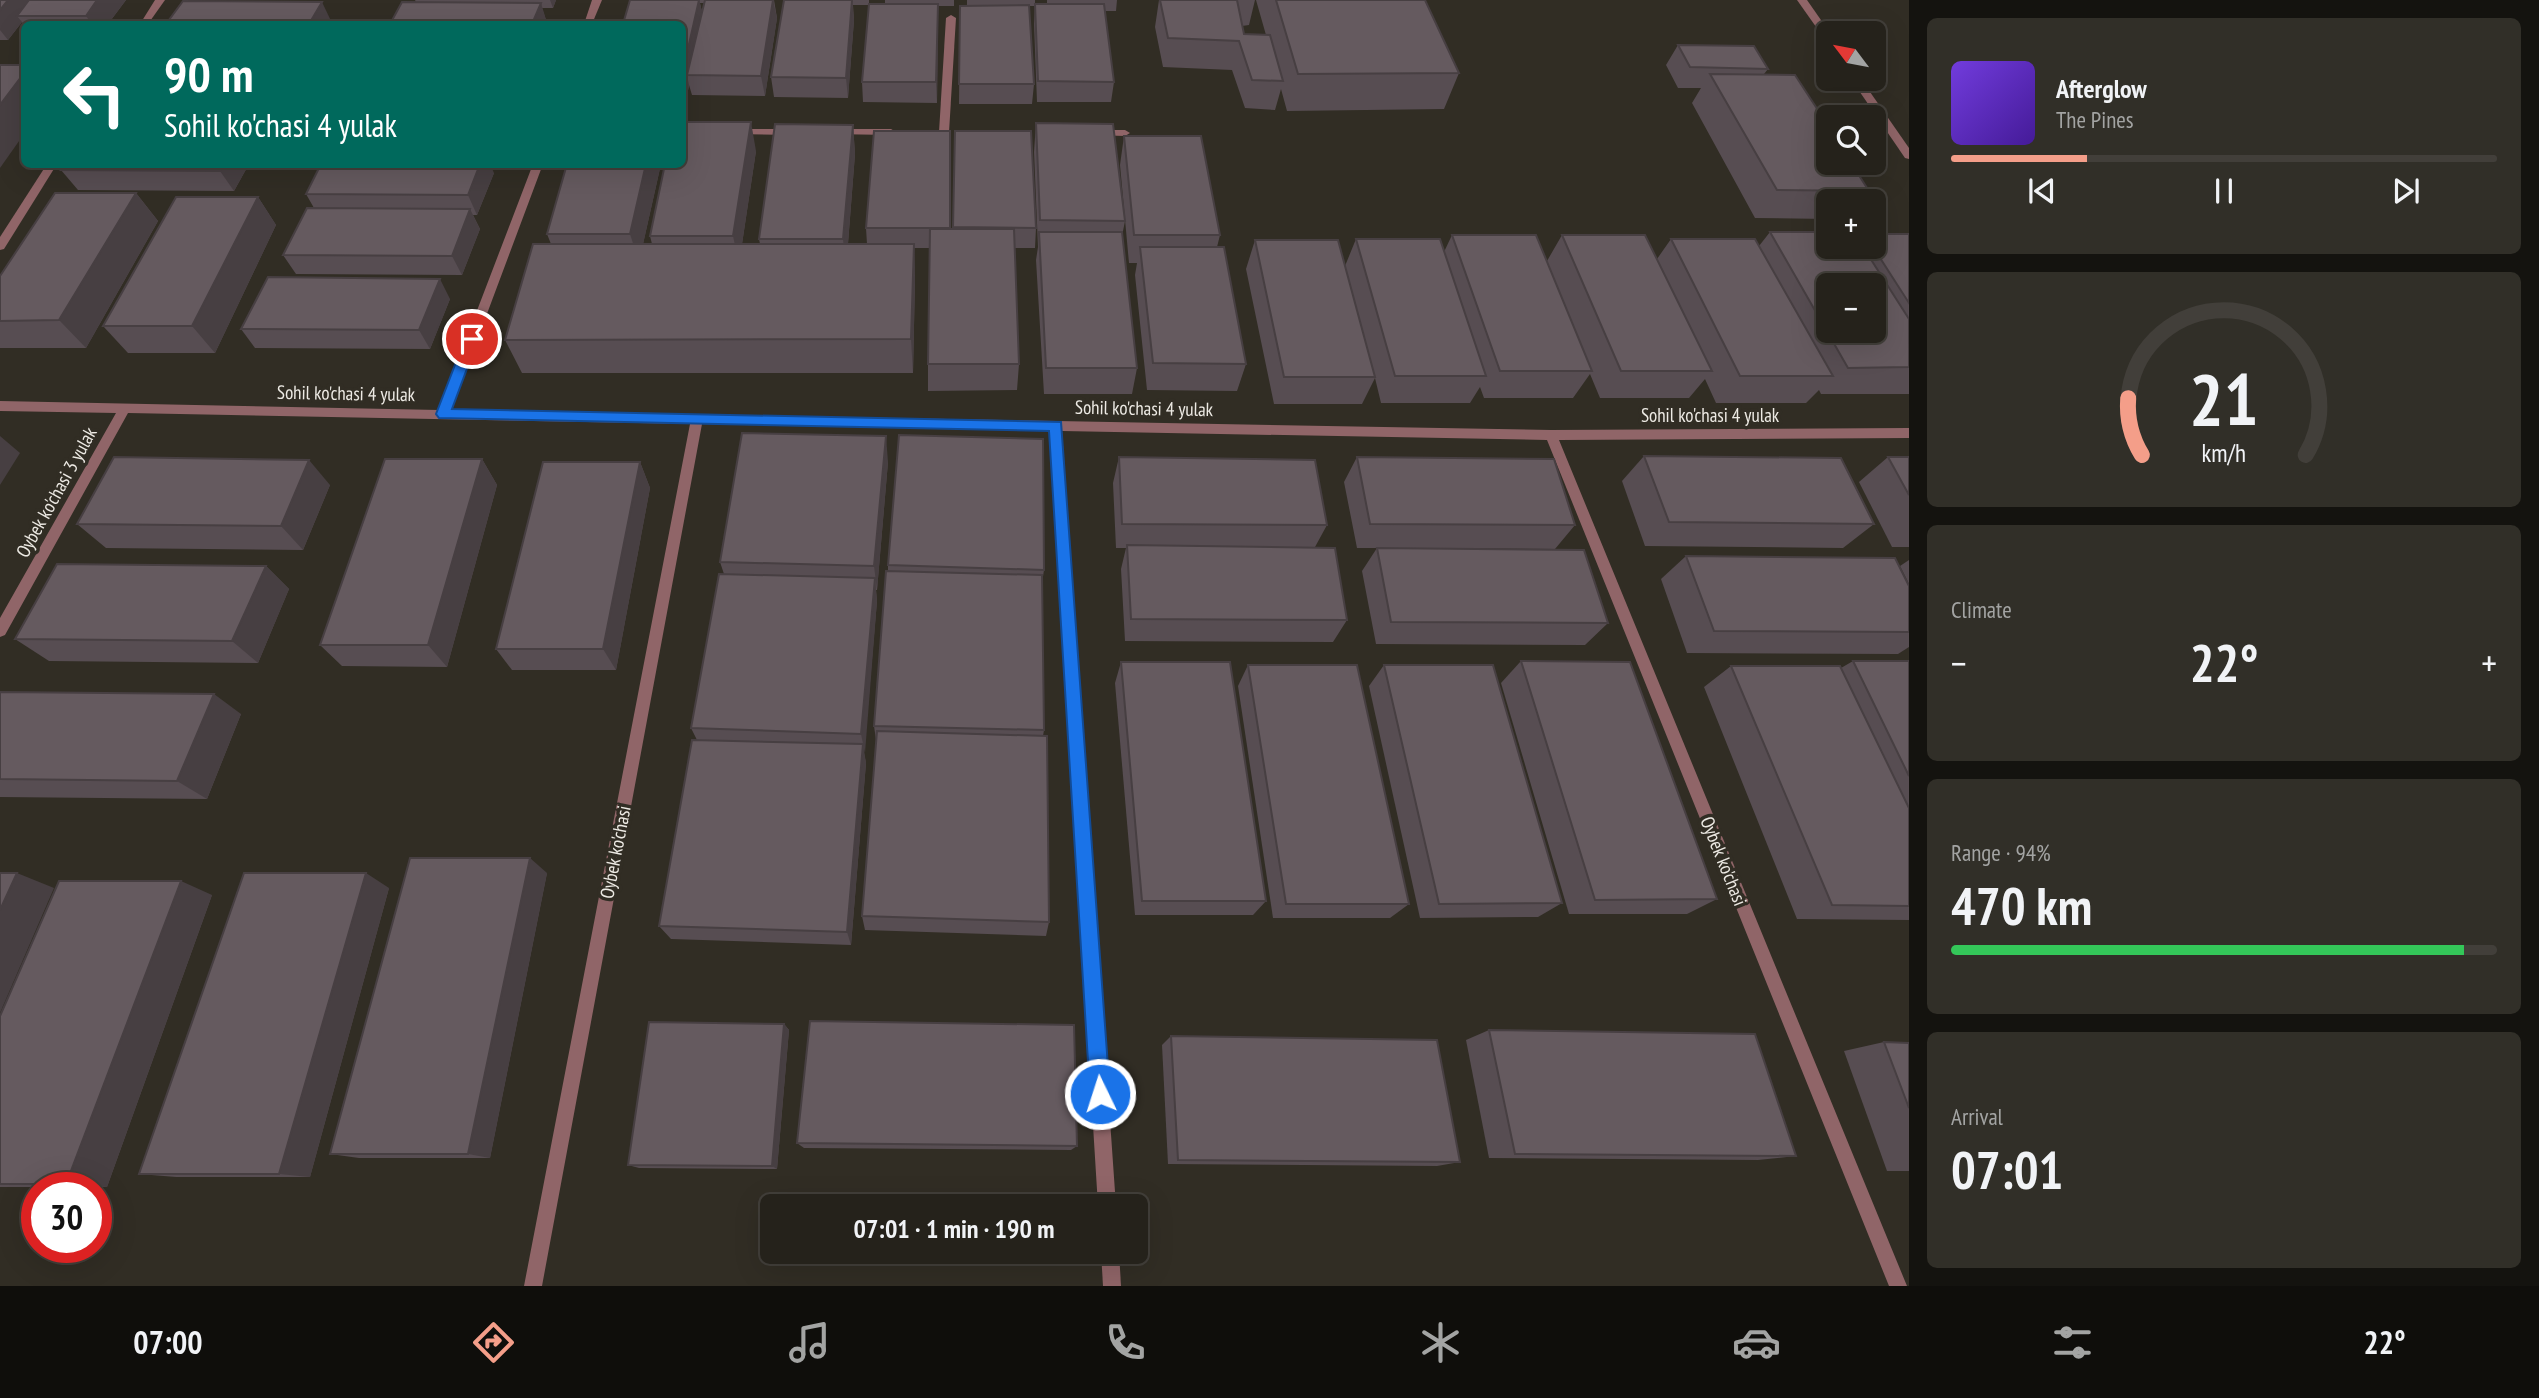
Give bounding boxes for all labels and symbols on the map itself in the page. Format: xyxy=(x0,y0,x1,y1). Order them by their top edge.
north arrow xyxy=(1816,21,1886,91)
pin xyxy=(442,309,502,369)
street label: Sohil ko'chasi 4 yulak xyxy=(277,380,416,406)
street label: Sohil ko'chasi 4 yulak xyxy=(1075,395,1214,421)
street label: Sohil ko'chasi 4 yulak xyxy=(1641,403,1780,427)
street label: Oybek ko'chasi 3 yulak xyxy=(10,422,102,561)
street label: Oybek ko'chasi xyxy=(594,804,636,900)
street label: Oybek ko'chasi xyxy=(1695,813,1753,909)
position arrow xyxy=(1063,1057,1137,1131)
speed limit sign: 30 xyxy=(21,1172,112,1263)

